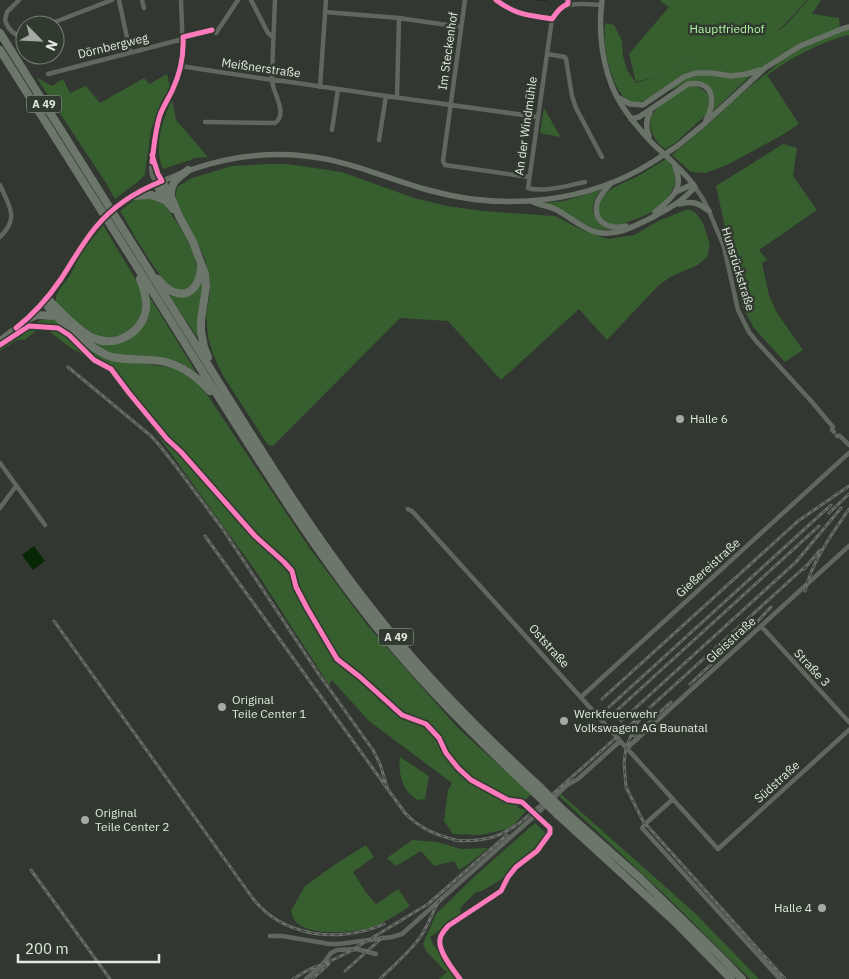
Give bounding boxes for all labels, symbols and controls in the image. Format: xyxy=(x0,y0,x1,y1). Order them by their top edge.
street label: Im Steckenhof xyxy=(435,11,460,91)
north arrow xyxy=(15,15,65,65)
park label: Hauptfriedhof xyxy=(690,21,765,36)
street label: Dörnbergweg xyxy=(76,29,150,62)
text: N xyxy=(42,37,62,54)
street label: Meißnerstraße xyxy=(221,55,302,81)
street label: An der Windmühle xyxy=(511,75,540,176)
road number: A 49 xyxy=(27,96,62,112)
street label: Hunsrückstraße xyxy=(719,225,758,313)
place label: Halle 6 xyxy=(690,411,728,426)
marker: Halle 6 xyxy=(674,413,686,425)
street label: Gießereistraße xyxy=(672,535,743,600)
street label: Gleisstraße xyxy=(703,613,759,666)
street label: Oststraße xyxy=(526,621,573,671)
road number: A 49 xyxy=(378,628,414,646)
street label: Straße 3 xyxy=(791,646,834,690)
place label: Original Teile Center 1 xyxy=(232,692,306,721)
marker: Original Teile Center 1 xyxy=(216,701,228,713)
place label: Werkfeuerwehr Volkswagen AG Baunatal xyxy=(574,706,708,735)
marker: Werkfeuerwehr Volkswagen AG Baunatal xyxy=(558,715,570,727)
street label: Südstraße xyxy=(751,757,803,806)
place label: Original Teile Center 2 xyxy=(95,805,169,834)
marker: Original Teile Center 2 xyxy=(79,814,91,826)
place label: Halle 4 xyxy=(774,900,812,915)
marker: Halle 4 xyxy=(816,902,828,914)
scale bar xyxy=(18,932,159,964)
text: 200 m xyxy=(25,939,69,958)

